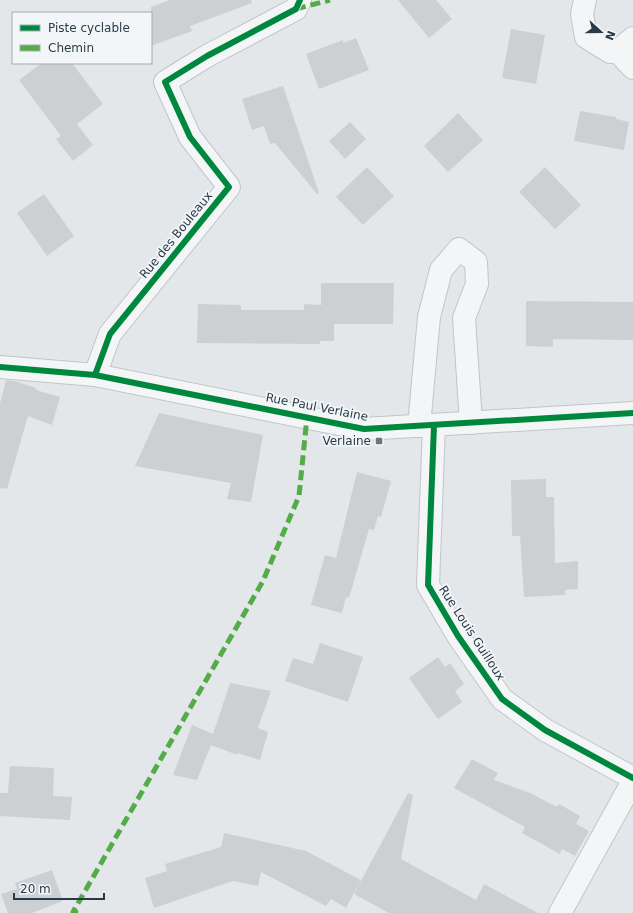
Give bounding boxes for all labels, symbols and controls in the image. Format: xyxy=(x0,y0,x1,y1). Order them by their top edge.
legend xyxy=(12,12,152,64)
north arrow xyxy=(581,12,621,52)
text: Piste cyclable xyxy=(48,21,130,35)
text: N xyxy=(602,29,618,42)
text: Chemin xyxy=(48,41,94,55)
street label: Rue des Bouleaux xyxy=(137,189,215,281)
street label: Rue Paul Verlaine xyxy=(265,390,369,424)
place label: Verlaine xyxy=(322,434,371,448)
marker: Verlaine xyxy=(374,436,384,446)
street label: Rue Louis Guilloux xyxy=(436,583,508,683)
scale bar xyxy=(14,875,104,901)
text: 20 m xyxy=(20,882,51,896)

